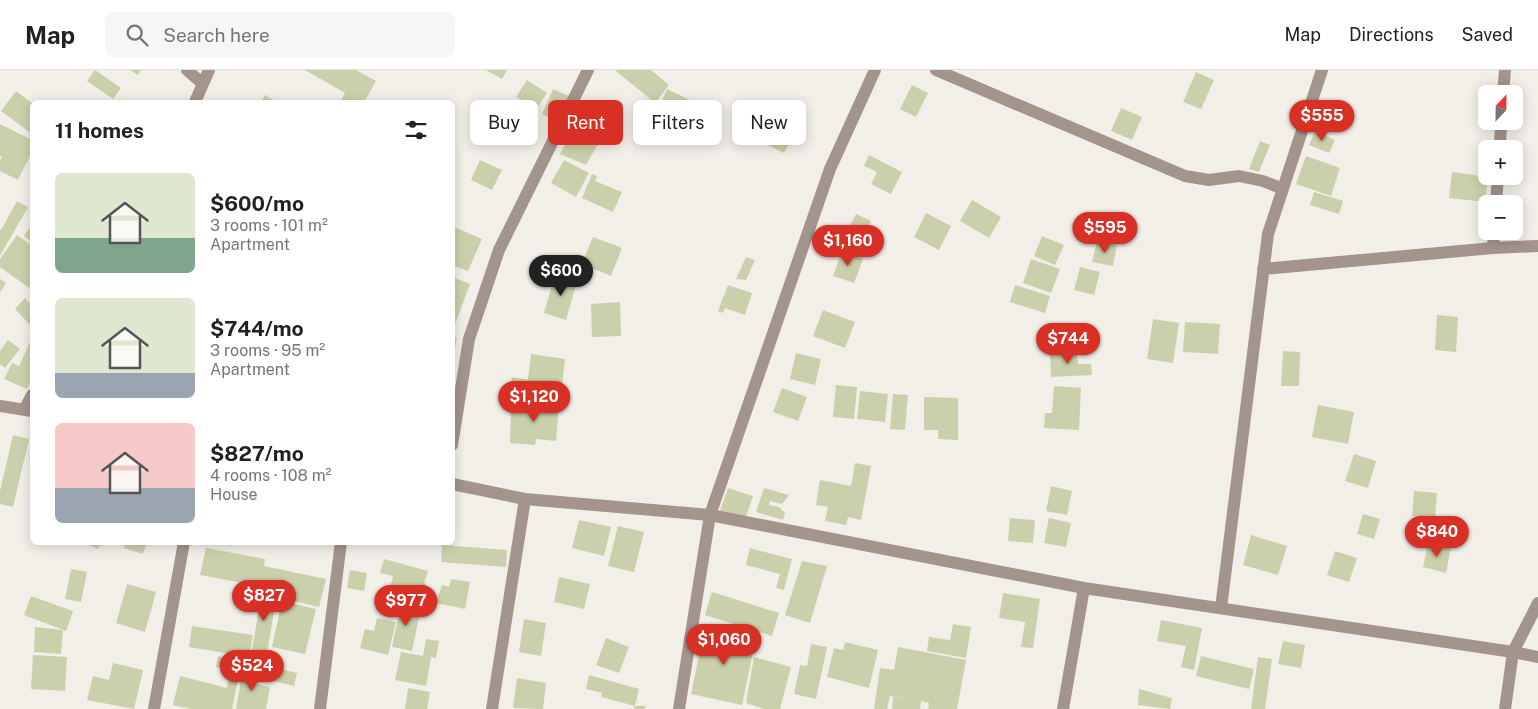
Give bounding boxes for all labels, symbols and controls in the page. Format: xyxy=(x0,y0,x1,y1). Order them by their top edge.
search box xyxy=(105,12,455,57)
text: Map xyxy=(25,21,75,49)
icon: search xyxy=(123,21,151,49)
text: Search here xyxy=(163,24,270,46)
text: Map xyxy=(1284,24,1321,45)
text: Directions xyxy=(1349,24,1434,45)
text: Saved xyxy=(1462,24,1513,45)
north arrow xyxy=(1478,85,1522,130)
map controls xyxy=(1478,85,1523,240)
chip: Buy xyxy=(470,100,538,145)
chip: Rent xyxy=(548,100,623,145)
chip: Filters xyxy=(633,100,722,145)
chip: New xyxy=(732,100,806,145)
pin: $555 xyxy=(1292,100,1352,142)
text: $555 xyxy=(1300,106,1344,125)
icon: filters xyxy=(402,116,430,144)
text: 11 homes xyxy=(55,118,144,143)
button: + xyxy=(1478,140,1523,185)
text: $600/mo xyxy=(210,191,304,216)
icon: home xyxy=(95,193,155,253)
button: − xyxy=(1478,195,1523,240)
pin: $595 xyxy=(1075,212,1135,254)
text: 3 rooms · 101 m² xyxy=(210,216,328,235)
text: $595 xyxy=(1083,218,1127,237)
pin: $1,160 xyxy=(807,224,889,267)
text: $1,160 xyxy=(823,231,873,250)
text: Apartment xyxy=(210,235,290,254)
pin: $600 xyxy=(531,254,591,297)
text: $600 xyxy=(540,261,582,280)
text: $744/mo xyxy=(210,316,304,341)
icon: home xyxy=(95,318,155,378)
pin: $744 xyxy=(1038,322,1098,365)
text: $744 xyxy=(1047,329,1089,348)
text: 3 rooms · 95 m² xyxy=(210,341,325,360)
text: Apartment xyxy=(210,360,290,379)
pin: $1,120 xyxy=(493,380,575,423)
text: $1,120 xyxy=(509,387,559,406)
text: $827/mo xyxy=(210,441,304,466)
icon: home xyxy=(95,443,155,503)
text: 4 rooms · 108 m² xyxy=(210,466,331,485)
text: House xyxy=(210,485,258,504)
pin: $840 xyxy=(1407,516,1467,558)
text: $840 xyxy=(1416,522,1458,541)
pin: $827 xyxy=(234,580,294,622)
pin: $977 xyxy=(376,584,436,627)
text: $827 xyxy=(243,586,285,605)
text: $977 xyxy=(385,591,427,610)
pin: $1,060 xyxy=(683,624,765,666)
text: $1,060 xyxy=(697,630,751,649)
pin: $524 xyxy=(222,650,282,692)
text: $524 xyxy=(231,656,273,675)

